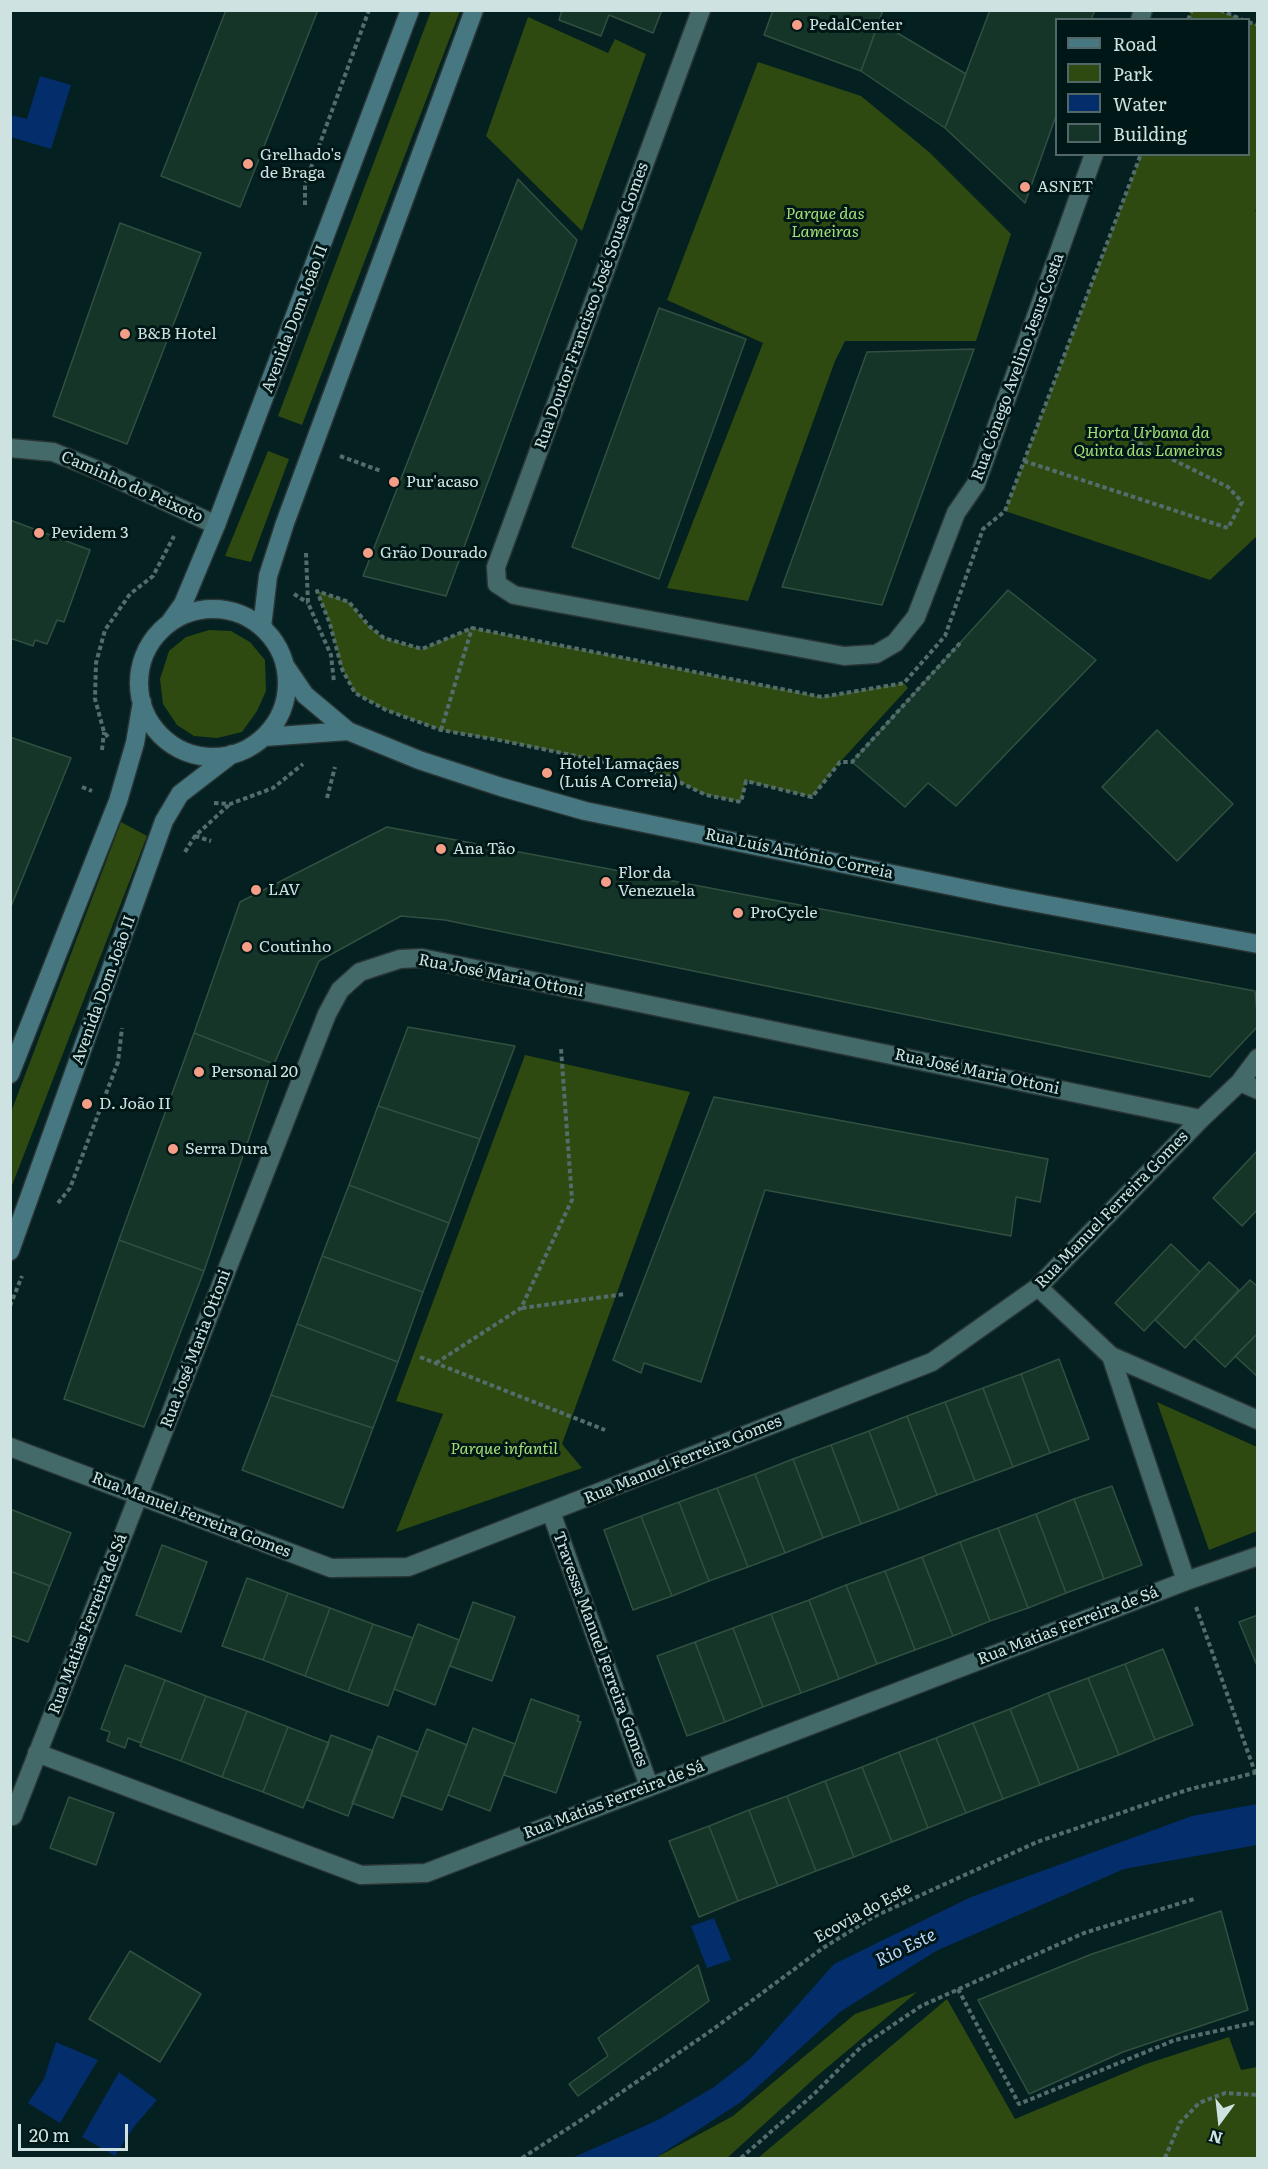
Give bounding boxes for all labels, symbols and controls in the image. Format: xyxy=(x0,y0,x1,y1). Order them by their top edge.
place label: PedalCenter xyxy=(809,15,902,35)
marker: PedalCenter xyxy=(790,18,804,32)
legend xyxy=(1055,18,1250,156)
text: Road xyxy=(1113,30,1157,57)
text: Park xyxy=(1113,60,1152,87)
text: Water xyxy=(1113,90,1166,117)
text: Building xyxy=(1113,120,1187,147)
place label: Grelhado's de Braga xyxy=(260,145,341,183)
marker: Grelhado's de Braga xyxy=(241,157,255,171)
street label: Rua Doutor Francisco José Sousa Gomes xyxy=(531,160,653,452)
place label: ASNET xyxy=(1037,177,1093,197)
marker: ASNET xyxy=(1018,180,1032,194)
park label: Parque das Lameiras xyxy=(786,204,864,242)
street label: Avenida Dom João II xyxy=(258,242,332,396)
street label: Rua Cónego Avelino Jesus Costa xyxy=(968,251,1068,483)
place label: B&B Hotel xyxy=(137,324,216,344)
marker: B&B Hotel xyxy=(118,327,132,341)
park label: Horta Urbana da Quinta das Lameiras xyxy=(1074,423,1222,461)
street label: Caminho do Peixoto xyxy=(58,447,206,527)
place label: Pur'acaso xyxy=(406,472,479,492)
marker: Pur'acaso xyxy=(387,475,401,489)
place label: Pevidem 3 xyxy=(51,523,129,543)
marker: Pevidem 3 xyxy=(32,526,46,540)
place label: Grão Dourado xyxy=(380,543,487,563)
marker: Grão Dourado xyxy=(361,546,375,560)
place label: Hotel Lamaçães (Luís A Correia) xyxy=(559,754,679,792)
marker: Hotel Lamaçães (Luís A Correia) xyxy=(540,766,554,780)
street label: Rua Luís António Correia xyxy=(703,825,895,883)
place label: Ana Tão xyxy=(453,839,515,859)
marker: Ana Tão xyxy=(434,842,448,856)
place label: Flor da Venezuela xyxy=(618,863,695,901)
marker: Flor da Venezuela xyxy=(599,875,613,889)
place label: LAV xyxy=(268,880,300,900)
marker: LAV xyxy=(249,883,263,897)
place label: ProCycle xyxy=(750,903,818,923)
marker: ProCycle xyxy=(731,906,745,920)
street label: Avenida Dom João II xyxy=(68,913,140,1067)
place label: Coutinho xyxy=(259,937,331,957)
marker: Coutinho xyxy=(240,940,254,954)
street label: Rua José Maria Ottoni xyxy=(417,951,585,1001)
street label: Rua José Maria Ottoni xyxy=(893,1045,1061,1099)
place label: Personal 20 xyxy=(211,1062,298,1082)
marker: Personal 20 xyxy=(192,1065,206,1079)
place label: D. João II xyxy=(99,1094,171,1114)
marker: D. João II xyxy=(80,1097,94,1111)
street label: Rua Manuel Ferreira Gomes xyxy=(1032,1127,1192,1293)
place label: Serra Dura xyxy=(185,1139,268,1159)
marker: Serra Dura xyxy=(166,1142,180,1156)
street label: Rua José Maria Ottoni xyxy=(157,1267,235,1431)
street label: Rua Manuel Ferreira Gomes xyxy=(581,1412,785,1508)
park label: Parque infantil xyxy=(450,1439,558,1459)
street label: Rua Manuel Ferreira Gomes xyxy=(89,1468,293,1562)
street label: Travessa Manuel Ferreira Gomes xyxy=(548,1529,652,1769)
street label: Rua Matias Ferreira de Sá xyxy=(45,1531,131,1717)
street label: Rua Matias Ferreira de Sá xyxy=(975,1583,1161,1669)
street label: Rua Matias Ferreira de Sá xyxy=(521,1757,707,1843)
street label: Ecovia do Este xyxy=(811,1878,915,1948)
water label: Rio Este xyxy=(872,1924,940,1972)
north arrow xyxy=(1190,2091,1250,2151)
scale bar xyxy=(21,2112,130,2150)
text: 20 m xyxy=(29,2121,70,2148)
text: N xyxy=(1206,2125,1225,2152)

